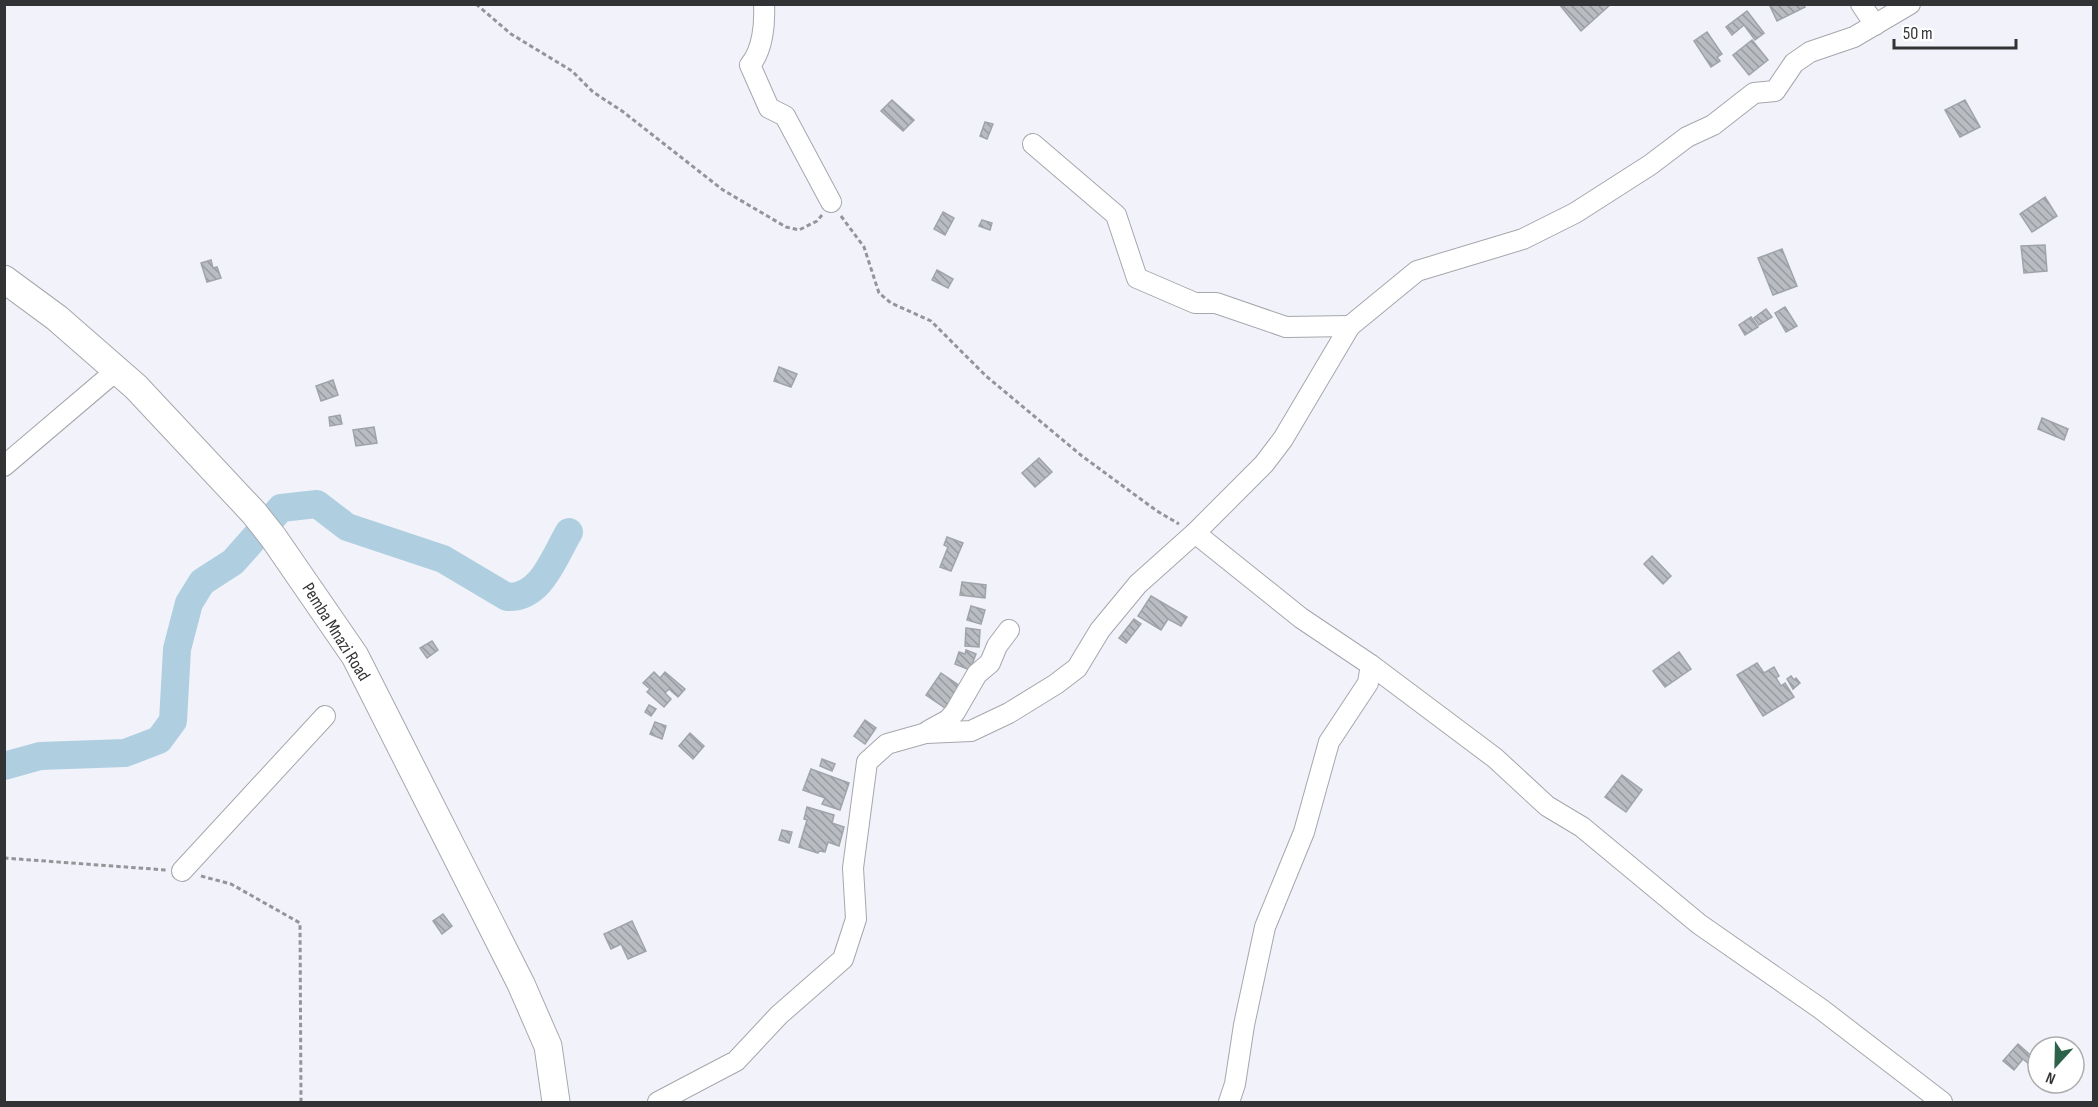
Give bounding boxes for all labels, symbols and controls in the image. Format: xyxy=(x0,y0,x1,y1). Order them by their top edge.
scale bar xyxy=(1894,12,2016,50)
text: 50 m xyxy=(1903,23,1933,44)
street label: Pemba Mnazi Road xyxy=(298,579,374,685)
north arrow xyxy=(2026,1035,2086,1095)
text: N xyxy=(2043,1067,2058,1088)

